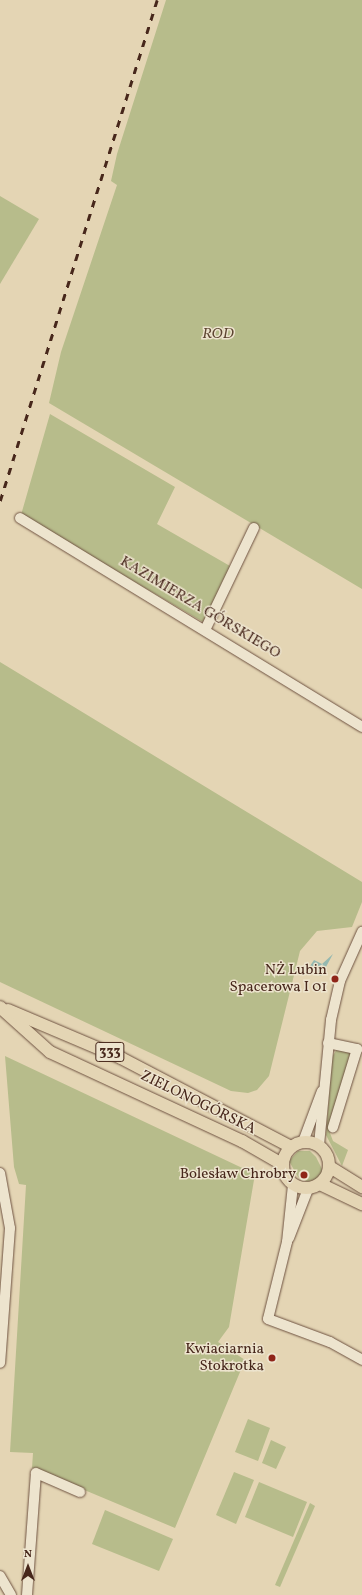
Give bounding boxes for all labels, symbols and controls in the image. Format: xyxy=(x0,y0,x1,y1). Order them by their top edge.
park label: ROD xyxy=(202,326,234,344)
street label: KAZIMIERZA GÓRSKIEGO xyxy=(117,553,283,663)
place label: NŻ Lubin Spacerowa I 01 xyxy=(230,961,327,996)
marker: NŻ Lubin Spacerowa I 01 xyxy=(330,974,340,984)
road number: 333 xyxy=(95,1040,125,1064)
street label: ZIELONOGÓRSKA xyxy=(137,1067,259,1139)
place label: Bolesław Chrobry xyxy=(179,1166,296,1184)
marker: Bolesław Chrobry xyxy=(299,1170,309,1180)
place label: Kwiaciarnia Stokrotka xyxy=(185,1340,264,1375)
marker: Kwiaciarnia Stokrotka xyxy=(267,1353,277,1363)
north arrow xyxy=(8,1547,48,1587)
text: N xyxy=(24,1547,32,1562)

